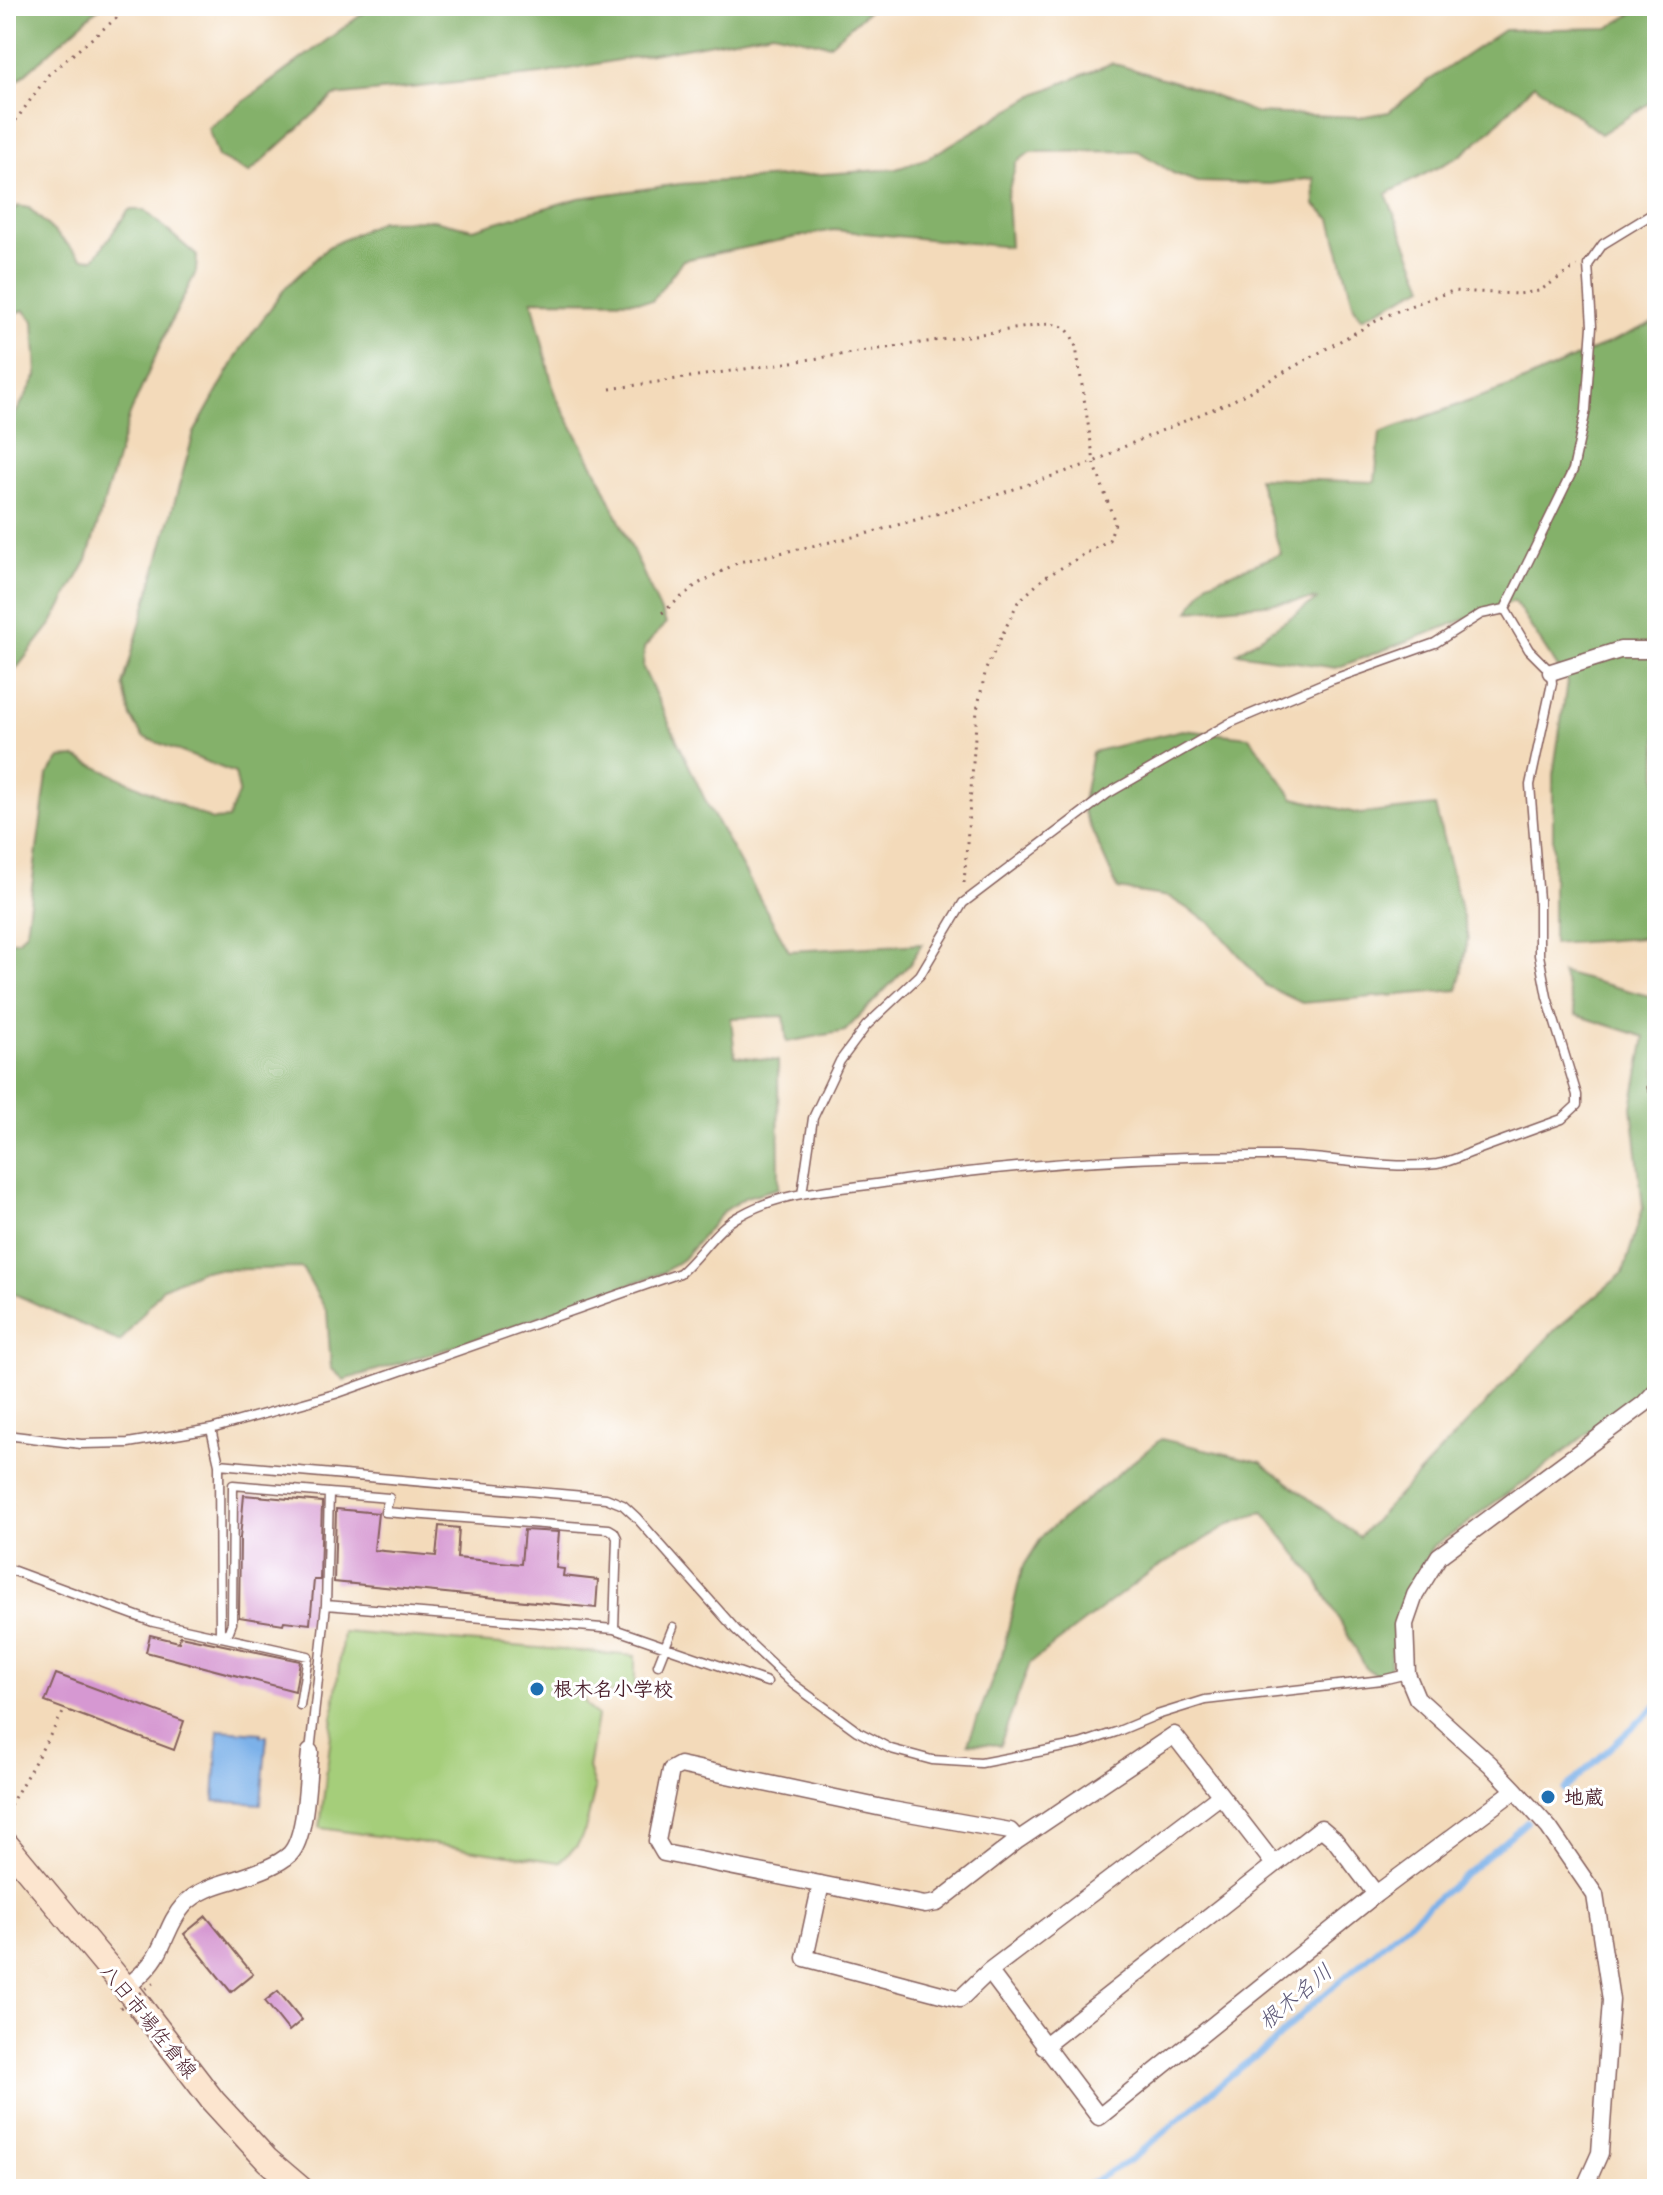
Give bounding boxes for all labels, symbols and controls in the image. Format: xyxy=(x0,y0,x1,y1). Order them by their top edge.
place label: 根木名小学校 xyxy=(553,1675,673,1707)
marker: 根木名小学校 xyxy=(528,1680,546,1698)
place label: 地蔵 xyxy=(1564,1783,1604,1815)
marker: 地蔵 xyxy=(1539,1788,1557,1806)
water label: 根木名川 xyxy=(1252,1956,1342,2040)
street label: 八日市場佐倉線 xyxy=(91,1958,204,2087)

